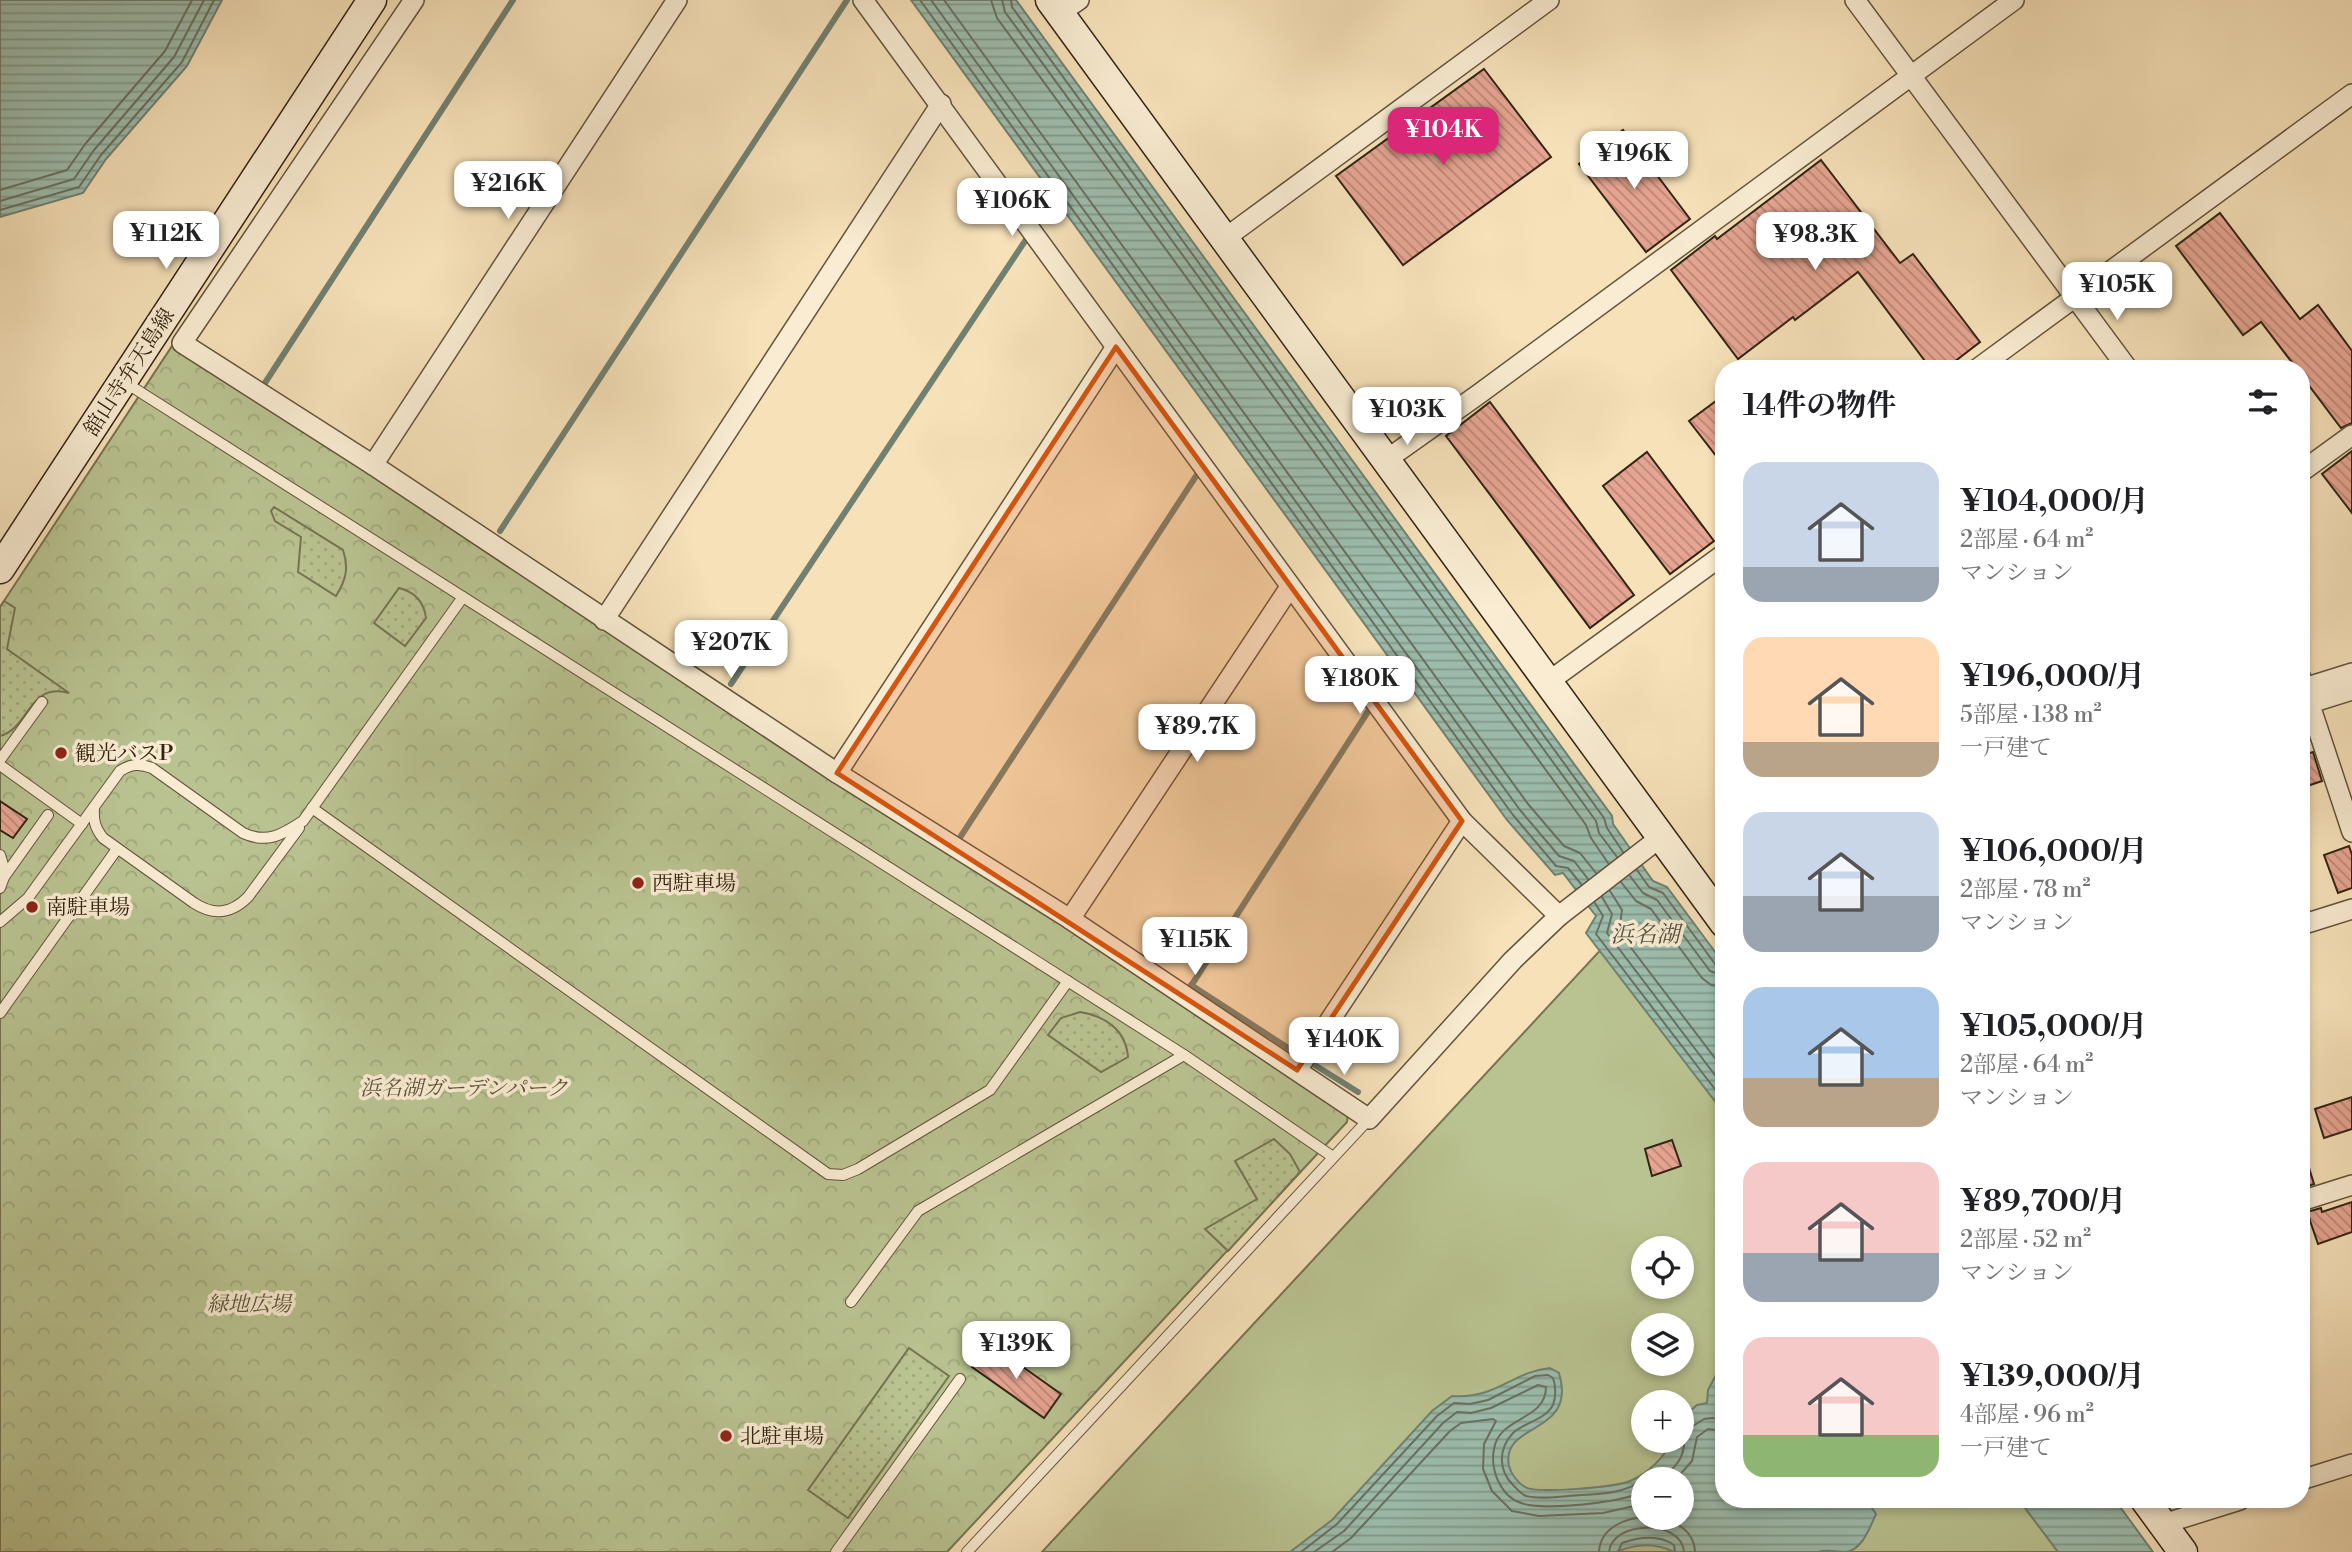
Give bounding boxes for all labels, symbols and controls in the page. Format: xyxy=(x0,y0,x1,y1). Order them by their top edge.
pin: ¥104K xyxy=(1394,108,1492,167)
text: ¥104K xyxy=(1404,116,1482,144)
pin: ¥196K xyxy=(1585,132,1683,191)
text: ¥196K xyxy=(1596,140,1672,168)
pin: ¥216K xyxy=(459,162,557,221)
text: ¥216K xyxy=(470,170,546,198)
pin: ¥106K xyxy=(963,178,1061,238)
text: ¥106K xyxy=(973,187,1051,215)
pin: ¥112K xyxy=(117,212,215,271)
pin: ¥98.3K xyxy=(1758,212,1872,272)
text: ¥112K xyxy=(129,220,203,248)
text: ¥98.3K xyxy=(1772,221,1858,249)
pin: ¥105K xyxy=(2068,262,2166,322)
text: ¥105K xyxy=(2078,271,2156,299)
street label: 舘山寺弁天島線 xyxy=(79,304,181,441)
icon: filters xyxy=(2244,383,2282,421)
text: 14件の物件 xyxy=(1743,387,1896,425)
pin: ¥103K xyxy=(1358,388,1456,447)
text: ¥103K xyxy=(1368,396,1446,424)
text: ¥104,000/月 xyxy=(1960,483,2149,521)
icon: home xyxy=(1799,490,1883,574)
text: 2部屋 · 64 m² xyxy=(1960,526,2093,554)
text: マンション xyxy=(1960,559,2074,587)
pin: ¥207K xyxy=(682,620,780,680)
text: ¥207K xyxy=(691,629,771,657)
pin: ¥180K xyxy=(1311,656,1409,716)
text: ¥196,000/月 xyxy=(1960,658,2145,696)
text: ¥180K xyxy=(1321,665,1399,693)
icon: home xyxy=(1799,665,1883,749)
text: 5部屋 · 138 m² xyxy=(1960,701,2102,729)
pin: ¥89.7K xyxy=(1140,704,1254,764)
text: ¥89.7K xyxy=(1154,713,1240,741)
text: 一戸建て xyxy=(1960,734,2052,762)
place label: 観光バスP xyxy=(75,741,173,767)
marker: 観光バスP xyxy=(53,745,69,761)
text: ¥106,000/月 xyxy=(1960,833,2148,871)
icon: home xyxy=(1799,840,1883,924)
place label: 西駐車場 xyxy=(652,871,736,897)
marker: 西駐車場 xyxy=(630,875,646,891)
text: 2部屋 · 78 m² xyxy=(1960,876,2091,904)
place label: 南駐車場 xyxy=(46,895,130,921)
marker: 南駐車場 xyxy=(24,899,40,915)
text: マンション xyxy=(1960,909,2074,937)
pin: ¥115K xyxy=(1146,918,1244,977)
water label: 浜名湖 xyxy=(1611,921,1684,949)
text: ¥115K xyxy=(1158,926,1232,954)
text: ¥105,000/月 xyxy=(1960,1008,2147,1046)
icon: home xyxy=(1799,1015,1883,1099)
pin: ¥140K xyxy=(1295,1018,1393,1077)
text: ¥140K xyxy=(1305,1026,1383,1054)
text: 2部屋 · 64 m² xyxy=(1960,1051,2093,1079)
park label: 浜名湖ガーデンパーク xyxy=(360,1076,568,1102)
text: マンション xyxy=(1960,1084,2074,1112)
text: ¥89,700/月 xyxy=(1960,1183,2126,1221)
icon: home xyxy=(1799,1190,1883,1274)
text: 2部屋 · 52 m² xyxy=(1960,1226,2091,1254)
map controls xyxy=(1631,1236,1694,1530)
button: locate xyxy=(1631,1236,1694,1299)
text: マンション xyxy=(1960,1259,2074,1287)
park label: 緑地広場 xyxy=(207,1292,293,1318)
button: layers xyxy=(1631,1313,1694,1376)
pin: ¥139K xyxy=(967,1322,1065,1381)
text: ¥139K xyxy=(978,1330,1054,1358)
text: ¥139,000/月 xyxy=(1960,1358,2145,1396)
icon: home xyxy=(1799,1365,1883,1449)
button: + xyxy=(1631,1390,1694,1453)
text: 4部屋 · 96 m² xyxy=(1960,1401,2094,1429)
place label: 北駐車場 xyxy=(740,1424,824,1450)
marker: 北駐車場 xyxy=(718,1428,734,1444)
text: 一戸建て xyxy=(1960,1434,2052,1462)
button: − xyxy=(1631,1467,1694,1530)

